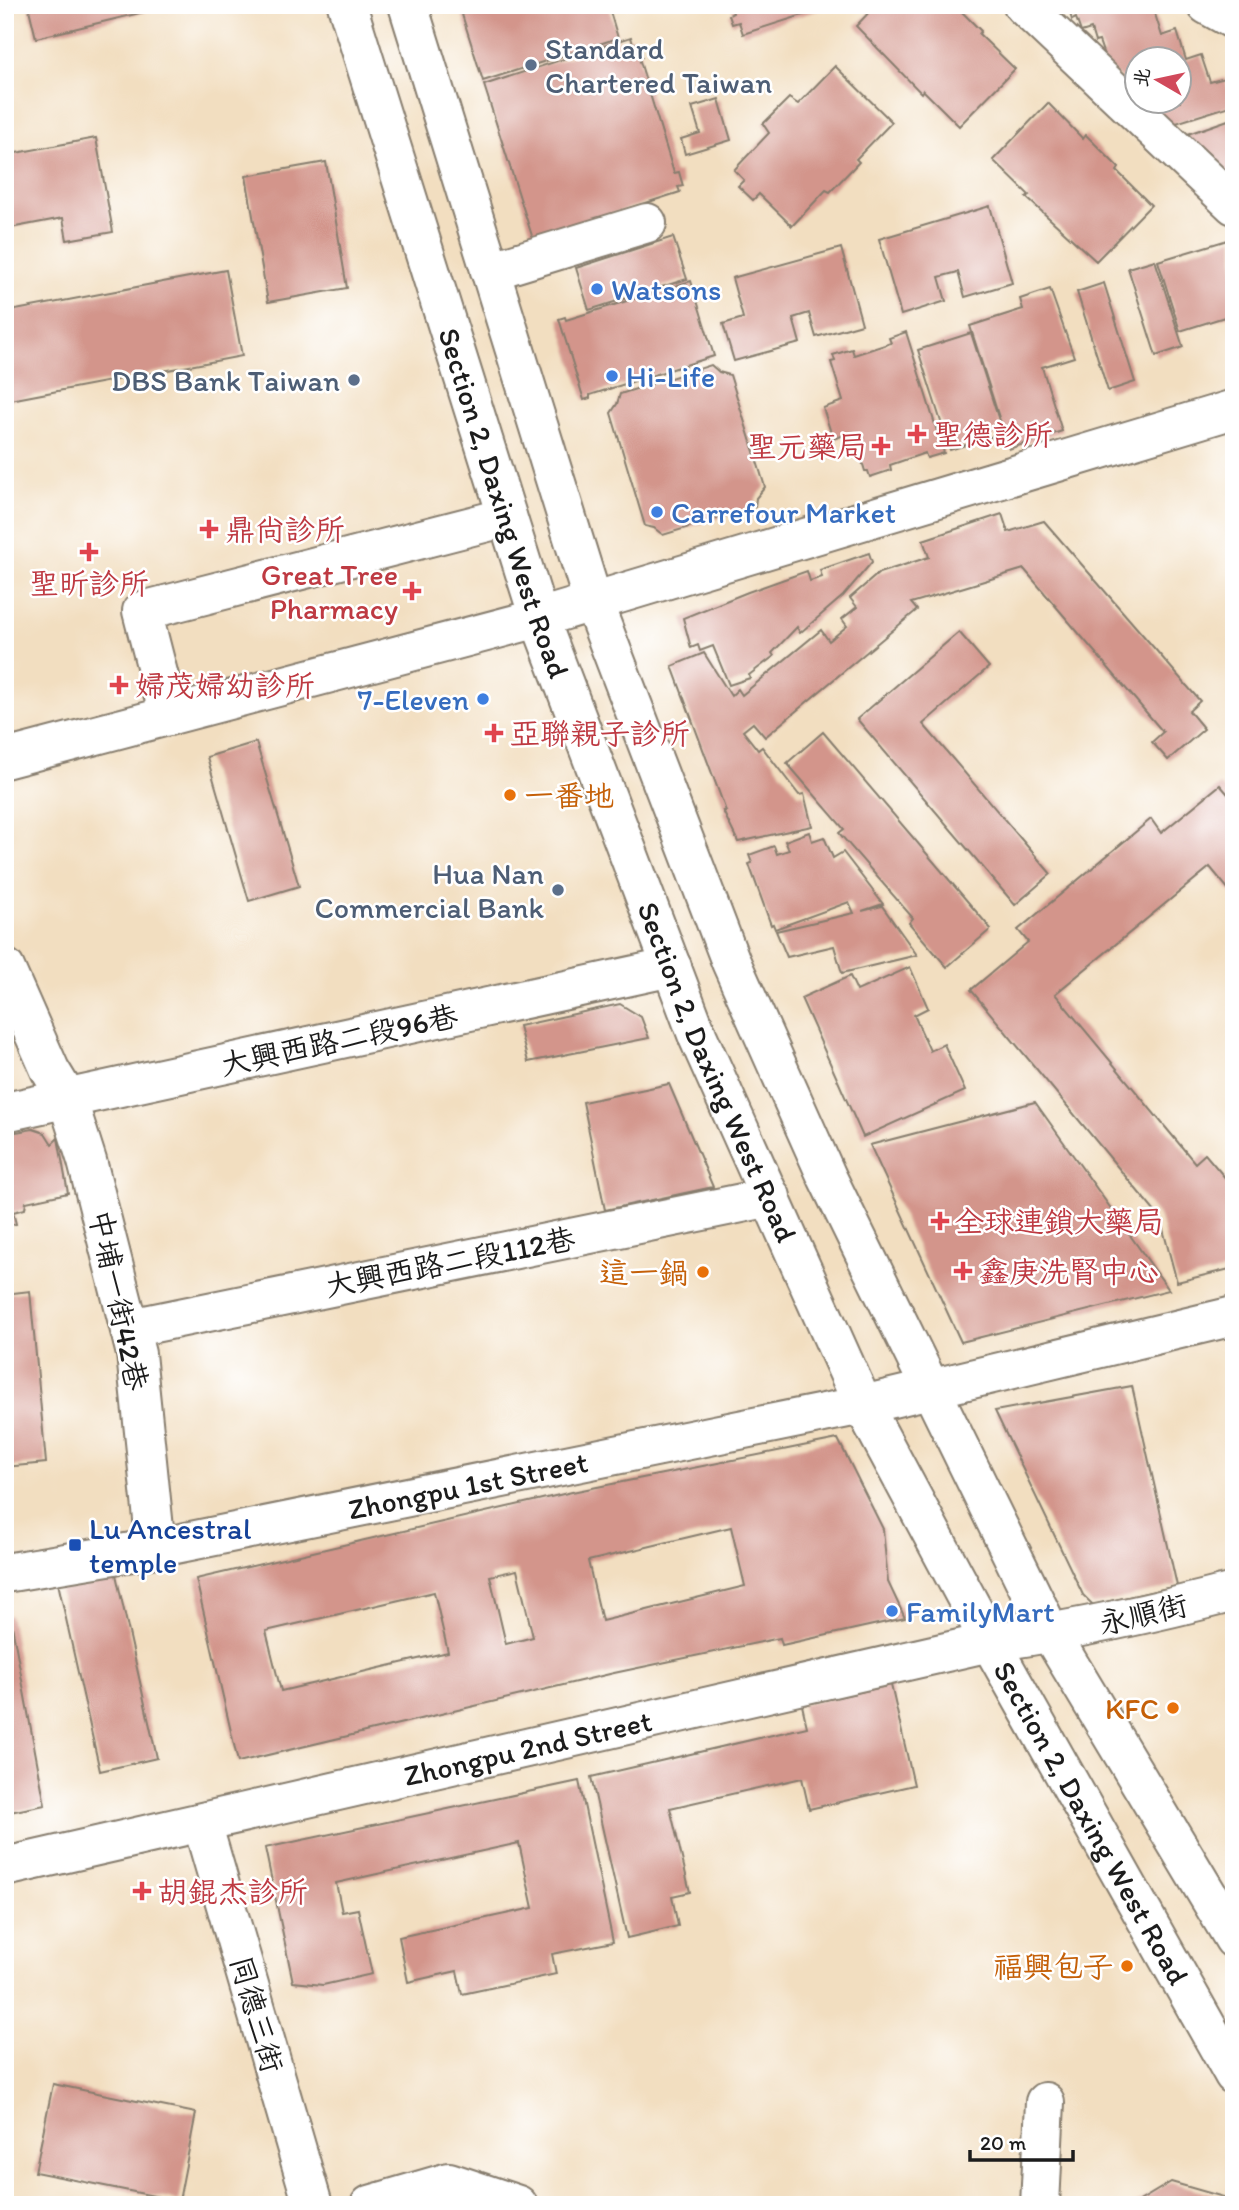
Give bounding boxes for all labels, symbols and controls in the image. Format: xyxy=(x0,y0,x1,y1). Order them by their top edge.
place label: Standard Chartered Taiwan xyxy=(545,30,772,101)
north arrow xyxy=(1124,46,1194,116)
marker: Standard Chartered Taiwan xyxy=(523,57,539,73)
text: 北 xyxy=(1129,66,1155,89)
place label: Watsons xyxy=(611,271,721,308)
marker: Watsons xyxy=(589,281,605,297)
street label: Section 2, Daxing West Road xyxy=(431,323,578,683)
place label: Hi-Life xyxy=(626,358,715,395)
place label: DBS Bank Taiwan xyxy=(111,362,340,399)
marker: Hi-Life xyxy=(604,368,620,384)
marker: DBS Bank Taiwan xyxy=(346,372,362,388)
place label: 聖德診所 xyxy=(933,416,1053,453)
marker: 聖德診所 xyxy=(907,424,927,444)
place label: 聖元藥局 xyxy=(747,428,867,465)
marker: 聖元藥局 xyxy=(873,438,889,454)
place label: Carrefour Market xyxy=(671,494,896,531)
marker: Carrefour Market xyxy=(649,504,665,520)
place label: 鼎尚診所 xyxy=(225,511,345,548)
marker: 鼎尚診所 xyxy=(199,519,219,539)
marker: 聖昕診所 xyxy=(79,542,99,562)
place label: Great Tree Pharmacy xyxy=(261,556,398,627)
place label: 聖昕診所 xyxy=(29,565,149,602)
marker: Great Tree Pharmacy xyxy=(404,583,420,599)
place label: 婦茂婦幼診所 xyxy=(135,667,315,704)
marker: 婦茂婦幼診所 xyxy=(109,675,129,695)
place label: 7-Eleven xyxy=(358,681,469,718)
marker: 7-Eleven xyxy=(475,691,491,707)
place label: 亞聯親子診所 xyxy=(510,715,690,752)
marker: 亞聯親子診所 xyxy=(484,723,504,743)
place label: 一番地 xyxy=(524,777,614,814)
marker: 一番地 xyxy=(502,787,518,803)
place label: Hua Nan Commercial Bank xyxy=(315,855,544,926)
marker: Hua Nan Commercial Bank xyxy=(550,882,566,898)
street label: Section 2, Daxing West Road xyxy=(630,896,806,1247)
street label: 大興西路二段96巷 xyxy=(217,997,461,1083)
place label: 全球連鎖大藥局 xyxy=(954,1203,1164,1240)
street label: 中埔一街42巷 xyxy=(82,1206,156,1394)
marker: 全球連鎖大藥局 xyxy=(932,1213,948,1229)
street label: 大興西路二段112巷 xyxy=(322,1220,578,1304)
place label: 鑫庚洗腎中心 xyxy=(979,1253,1159,1290)
place label: 這一鍋 xyxy=(599,1254,689,1291)
marker: 鑫庚洗腎中心 xyxy=(953,1261,973,1281)
marker: 這一鍋 xyxy=(695,1264,711,1280)
street label: Zhongpu 1st Street xyxy=(345,1443,591,1527)
place label: Lu Ancestral temple xyxy=(89,1510,252,1581)
marker: Lu Ancestral temple xyxy=(67,1537,83,1553)
street label: 永順街 xyxy=(1095,1586,1191,1642)
place label: FamilyMart xyxy=(906,1593,1055,1630)
marker: FamilyMart xyxy=(884,1603,900,1619)
street label: Section 2, Daxing West Road xyxy=(986,1654,1198,1991)
place label: KFC xyxy=(1105,1690,1159,1727)
marker: KFC xyxy=(1165,1700,1181,1716)
street label: Zhongpu 2nd Street xyxy=(400,1701,655,1794)
place label: 胡錕杰診所 xyxy=(158,1873,308,1910)
marker: 胡錕杰診所 xyxy=(132,1881,152,1901)
place label: 福興包子 xyxy=(993,1948,1113,1985)
street label: 同德三街 xyxy=(223,1951,291,2077)
marker: 福興包子 xyxy=(1119,1958,1135,1974)
scale bar xyxy=(970,2119,1073,2163)
text: 20 m xyxy=(980,2130,1027,2155)

